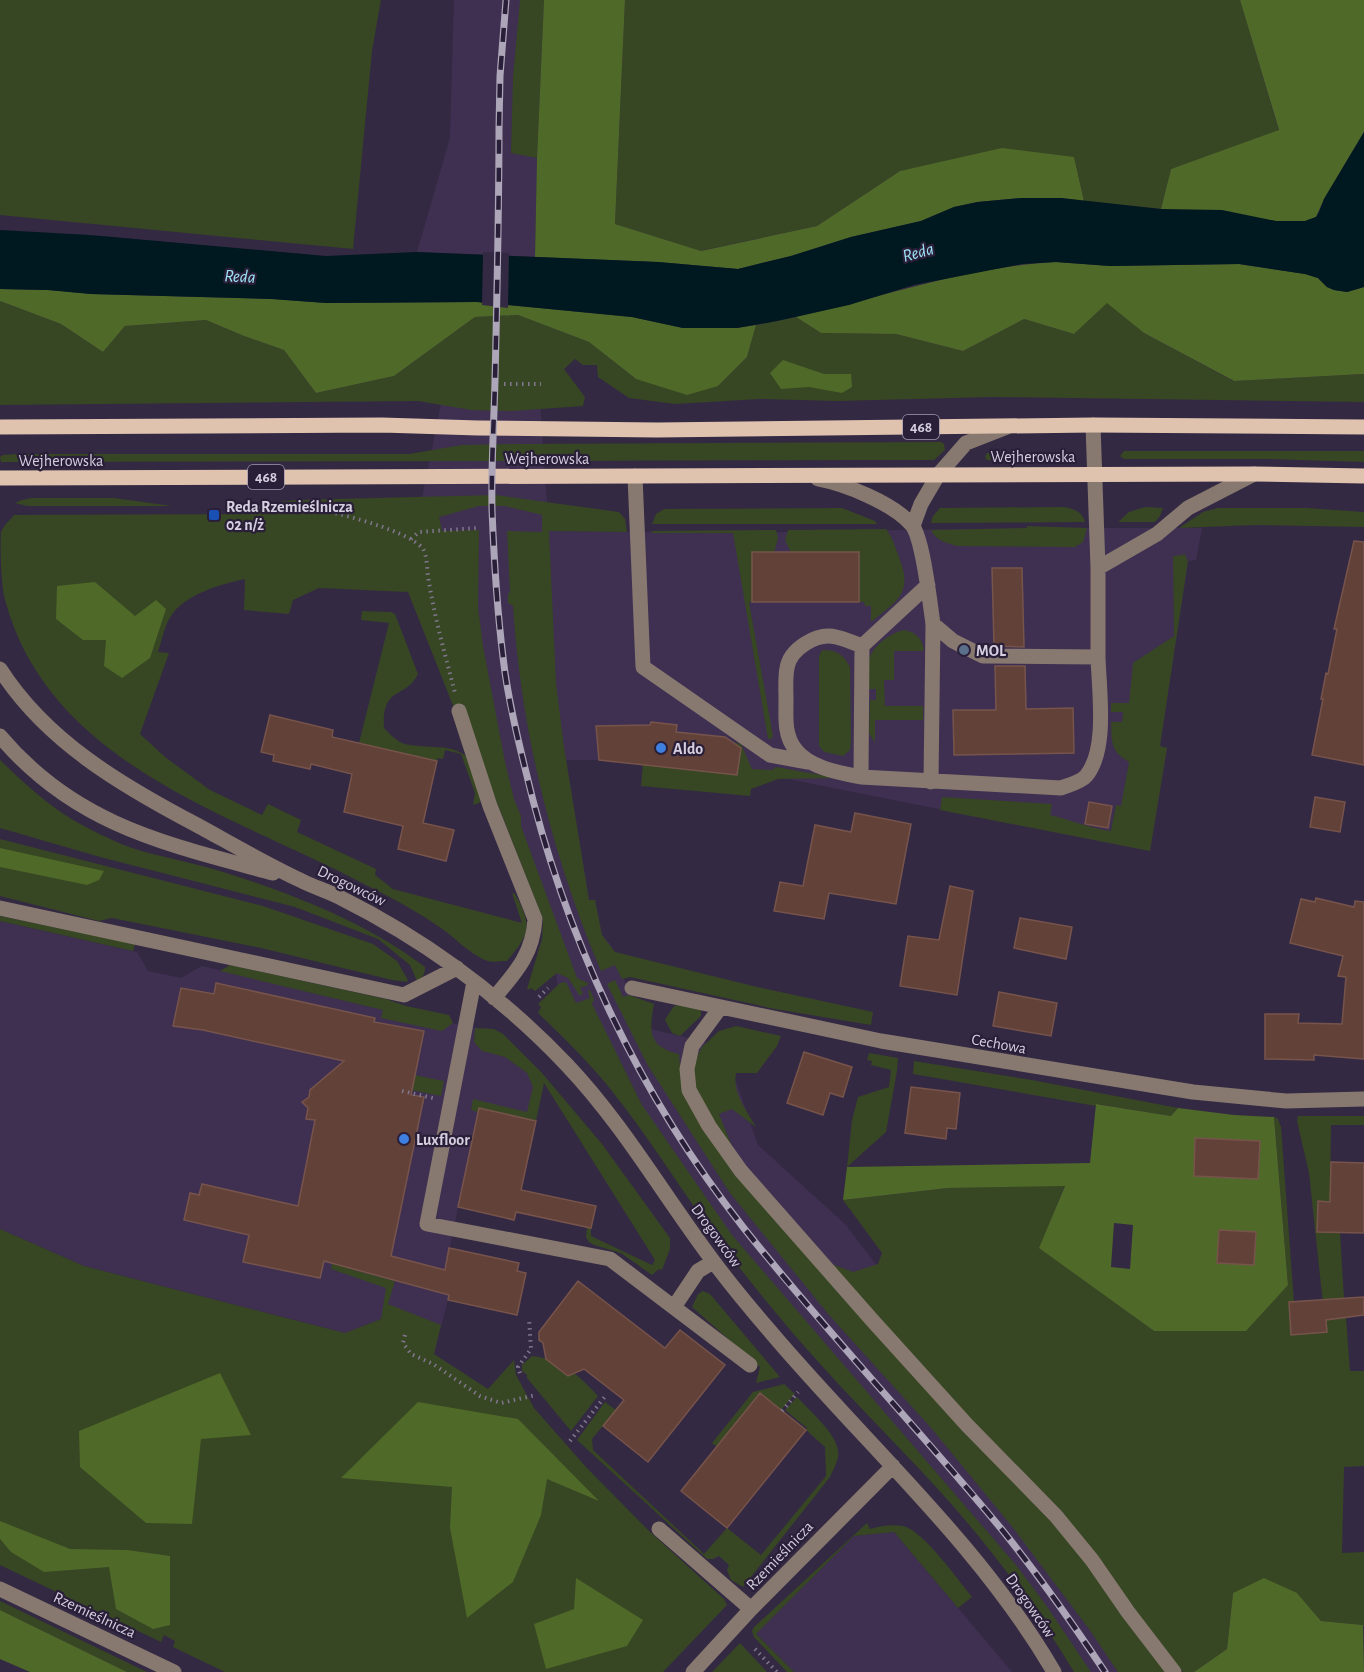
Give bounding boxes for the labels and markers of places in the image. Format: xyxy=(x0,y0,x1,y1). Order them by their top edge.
place label: Reda Rzemieślnicza 02 n/ż xyxy=(226,499,353,533)
marker: Reda Rzemieślnicza 02 n/ż xyxy=(207,508,221,522)
marker: MOL xyxy=(957,643,971,657)
place label: MOL xyxy=(976,643,1006,659)
marker: Aldo xyxy=(654,741,668,755)
place label: Aldo xyxy=(673,741,703,757)
marker: Luxfloor xyxy=(397,1132,411,1146)
place label: Luxfloor xyxy=(416,1132,470,1148)

